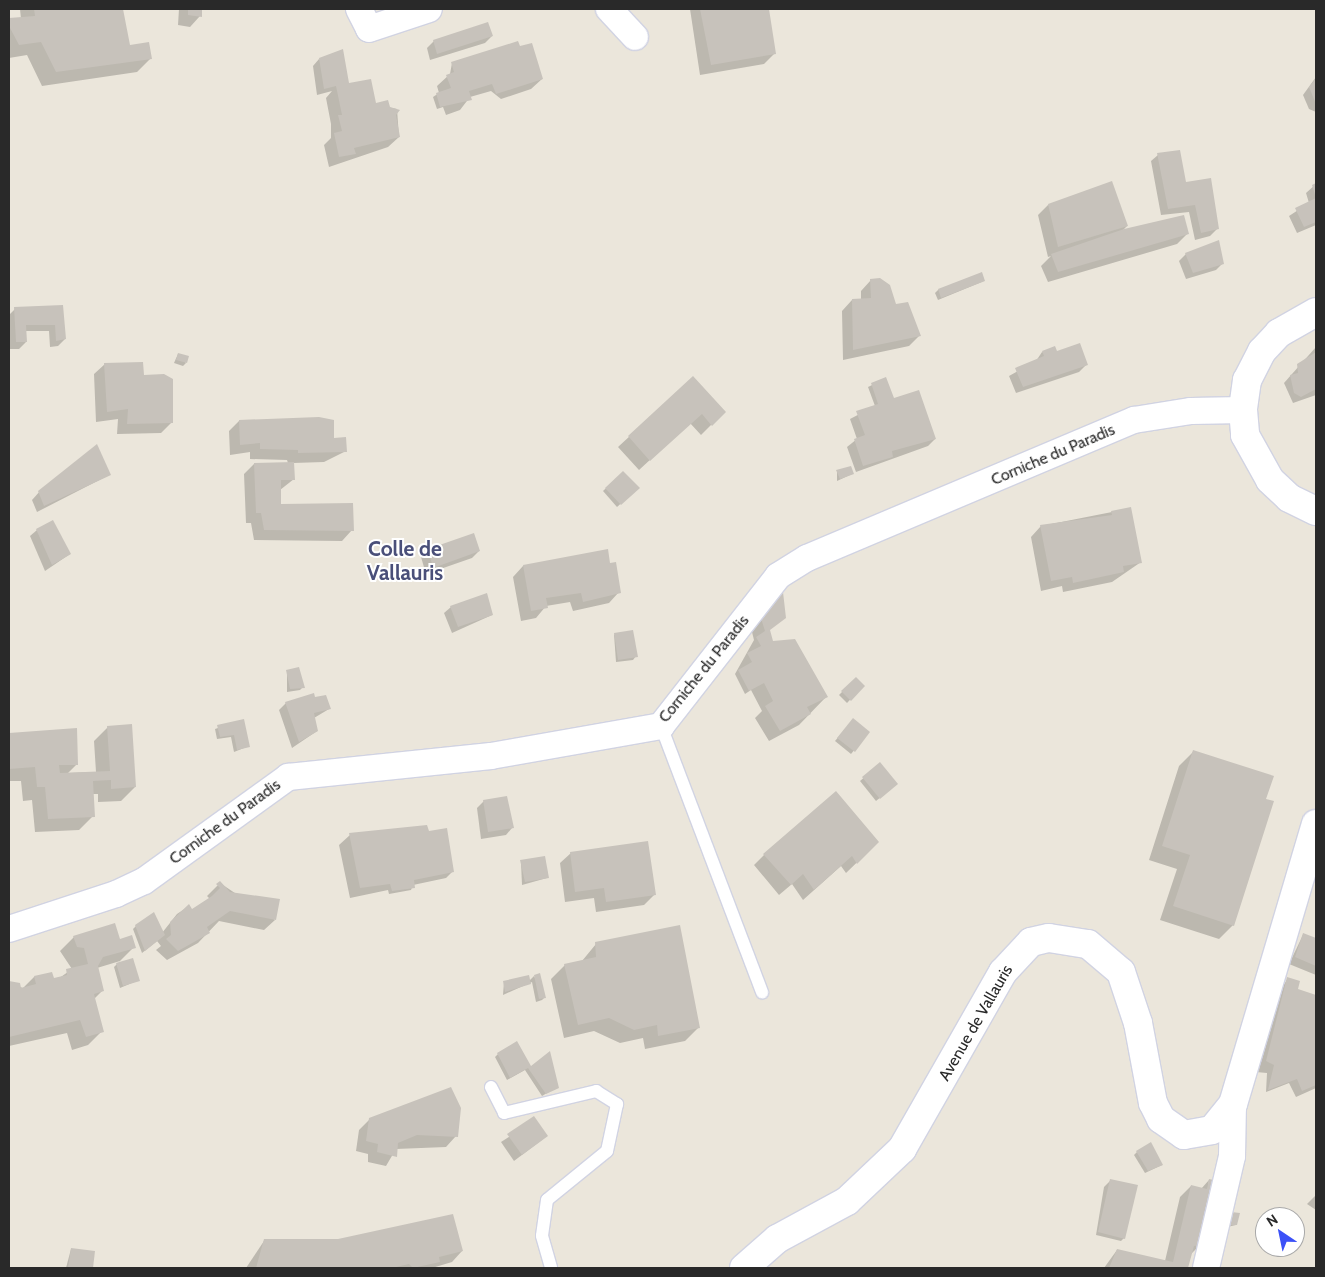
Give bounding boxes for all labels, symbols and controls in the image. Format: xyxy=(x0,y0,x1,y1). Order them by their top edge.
street label: Corniche du Paradis xyxy=(988,420,1118,490)
district label: Colle de Vallauris xyxy=(367,536,443,586)
street label: Corniche du Paradis xyxy=(655,611,753,727)
street label: Corniche du Paradis xyxy=(166,775,284,869)
street label: Avenue de Vallauris xyxy=(935,962,1017,1084)
north arrow xyxy=(1255,1207,1305,1257)
text: N xyxy=(1263,1210,1281,1231)

